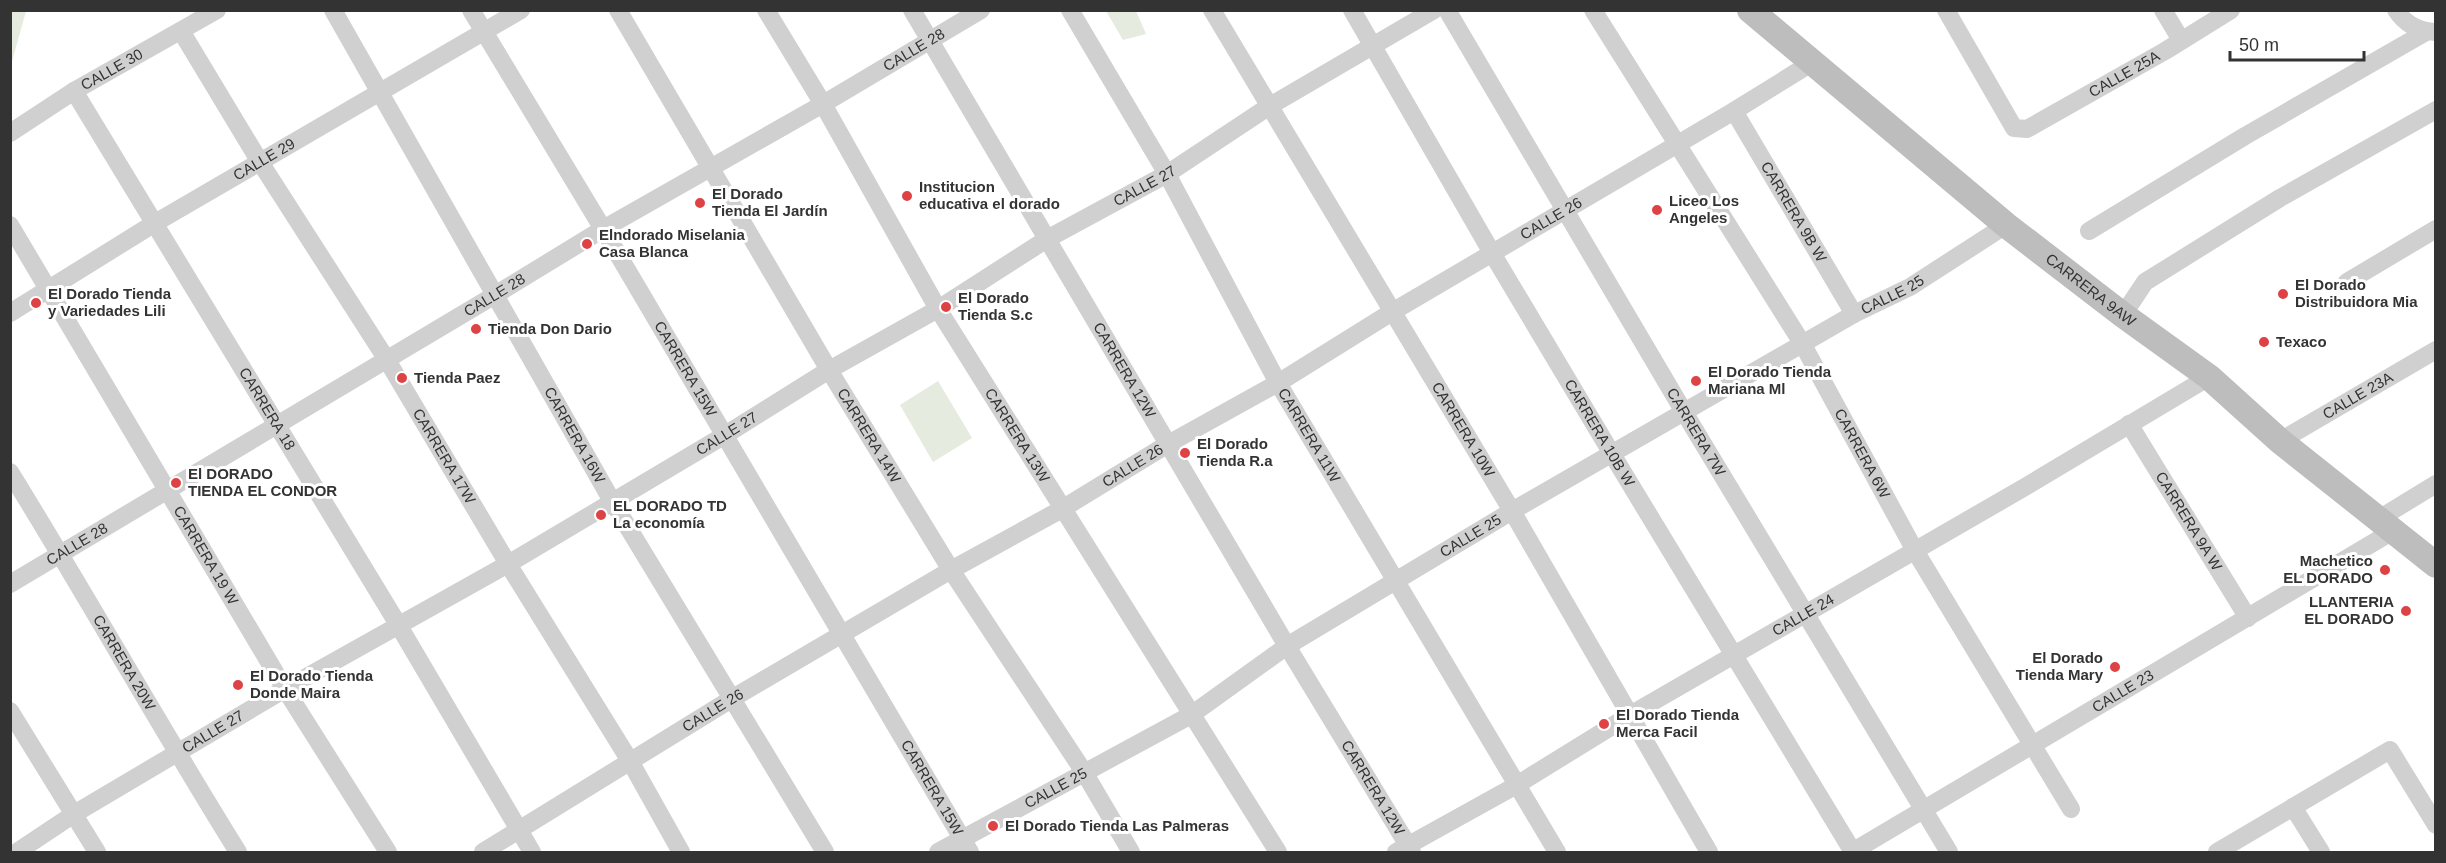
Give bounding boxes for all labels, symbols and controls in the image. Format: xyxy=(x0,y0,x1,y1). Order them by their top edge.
scale bar xyxy=(2230,24,2364,62)
street label: CALLE 28 xyxy=(880,25,947,74)
text: 50 m xyxy=(2239,35,2279,55)
street label: CALLE 30 xyxy=(78,45,146,93)
street label: CALLE 25A xyxy=(2086,47,2162,100)
street label: CALLE 29 xyxy=(230,134,298,184)
street label: CARRERA 9B W xyxy=(1758,158,1831,265)
street label: CALLE 27 xyxy=(1110,162,1179,209)
place label: Institucion educativa el dorado xyxy=(919,178,1060,212)
place label: El Dorado Tienda El Jardín xyxy=(712,185,828,219)
marker: Institucion educativa el dorado xyxy=(900,189,914,203)
place label: Liceo Los Angeles xyxy=(1669,192,1739,226)
street label: CALLE 26 xyxy=(1517,193,1585,243)
marker: El Dorado Tienda El Jardín xyxy=(693,196,707,210)
marker: Liceo Los Angeles xyxy=(1650,203,1664,217)
place label: Elndorado Miselania Casa Blanca xyxy=(599,226,746,260)
marker: Elndorado Miselania Casa Blanca xyxy=(580,237,594,251)
street label: CARRERA 9AW xyxy=(2043,250,2140,330)
street label: CALLE 28 xyxy=(461,270,528,320)
street label: CALLE 25 xyxy=(1858,271,1927,317)
place label: El Dorado Distribuidora Mia xyxy=(2295,276,2418,310)
place label: El Dorado Tienda y Variedades Lili xyxy=(48,285,172,319)
marker: El Dorado Distribuidora Mia xyxy=(2276,287,2290,301)
place label: El Dorado Tienda S.c xyxy=(958,289,1033,323)
marker: El Dorado Tienda y Variedades Lili xyxy=(29,296,43,310)
marker: El Dorado Tienda S.c xyxy=(939,300,953,314)
street label: CARRERA 15W xyxy=(651,318,721,420)
street label: CARRERA 12W xyxy=(1090,319,1160,421)
place label: Tienda Don Dario xyxy=(488,320,612,337)
marker: Tienda Don Dario xyxy=(469,322,483,336)
place label: Texaco xyxy=(2276,333,2327,350)
marker: Texaco xyxy=(2257,335,2271,349)
place label: El Dorado Tienda Mariana Ml xyxy=(1708,363,1832,397)
street label: CARRERA 18 xyxy=(236,364,299,453)
street label: CALLE 23A xyxy=(2319,368,2396,422)
place label: Tienda Paez xyxy=(414,369,500,386)
marker: Tienda Paez xyxy=(395,371,409,385)
marker: El Dorado Tienda Mariana Ml xyxy=(1689,374,1703,388)
street label: CARRERA 10B W xyxy=(1561,376,1639,490)
street label: CARRERA 10W xyxy=(1429,379,1499,481)
street label: CARRERA 16W xyxy=(541,384,609,487)
street label: CARRERA 14W xyxy=(834,385,905,486)
street label: CARRERA 13W xyxy=(982,385,1054,486)
street label: CARRERA 11W xyxy=(1275,385,1344,486)
street label: CARRERA 7W xyxy=(1664,385,1730,479)
street label: CARRERA 17W xyxy=(410,405,480,507)
street label: CARRERA 6W xyxy=(1831,406,1894,502)
street label: CALLE 27 xyxy=(693,408,760,458)
place label: El Dorado Tienda R.a xyxy=(1197,435,1273,469)
street label: CALLE 26 xyxy=(1099,440,1166,490)
marker: El Dorado Tienda R.a xyxy=(1178,446,1192,460)
place label: El DORADO TIENDA EL CONDOR xyxy=(188,465,337,499)
street label: CARRERA 9A W xyxy=(2152,468,2226,574)
marker: El DORADO TIENDA EL CONDOR xyxy=(169,476,183,490)
place label: EL DORADO TD La economía xyxy=(613,497,727,531)
street label: CARRERA 19 W xyxy=(170,503,242,608)
marker: EL DORADO TD La economía xyxy=(594,508,608,522)
street label: CALLE 25 xyxy=(1437,511,1504,560)
street label: CALLE 28 xyxy=(43,519,110,568)
place label: Machetico EL DORADO xyxy=(2283,552,2373,586)
marker: Machetico EL DORADO xyxy=(2378,563,2392,577)
street label: CALLE 24 xyxy=(1769,590,1837,639)
place label: LLANTERIA EL DORADO xyxy=(2304,593,2394,627)
marker: LLANTERIA EL DORADO xyxy=(2399,604,2413,618)
street label: CARRERA 20W xyxy=(90,612,160,714)
place label: El Dorado Tienda Mary xyxy=(2016,649,2104,683)
marker: El Dorado Tienda Mary xyxy=(2108,660,2122,674)
street label: CALLE 23 xyxy=(2089,666,2156,716)
place label: El Dorado Tienda Donde Maira xyxy=(250,667,374,701)
marker: El Dorado Tienda Donde Maira xyxy=(231,678,245,692)
street label: CALLE 26 xyxy=(679,685,746,735)
place label: El Dorado Tienda Merca Facil xyxy=(1616,706,1740,740)
street label: CALLE 27 xyxy=(179,707,246,756)
marker: El Dorado Tienda Merca Facil xyxy=(1597,717,1611,731)
street label: CARRERA 15W xyxy=(898,737,968,839)
street label: CARRERA 12W xyxy=(1338,737,1409,839)
street label: CALLE 25 xyxy=(1021,764,1090,812)
place label: El Dorado Tienda Las Palmeras xyxy=(1005,817,1229,834)
marker: El Dorado Tienda Las Palmeras xyxy=(986,819,1000,833)

